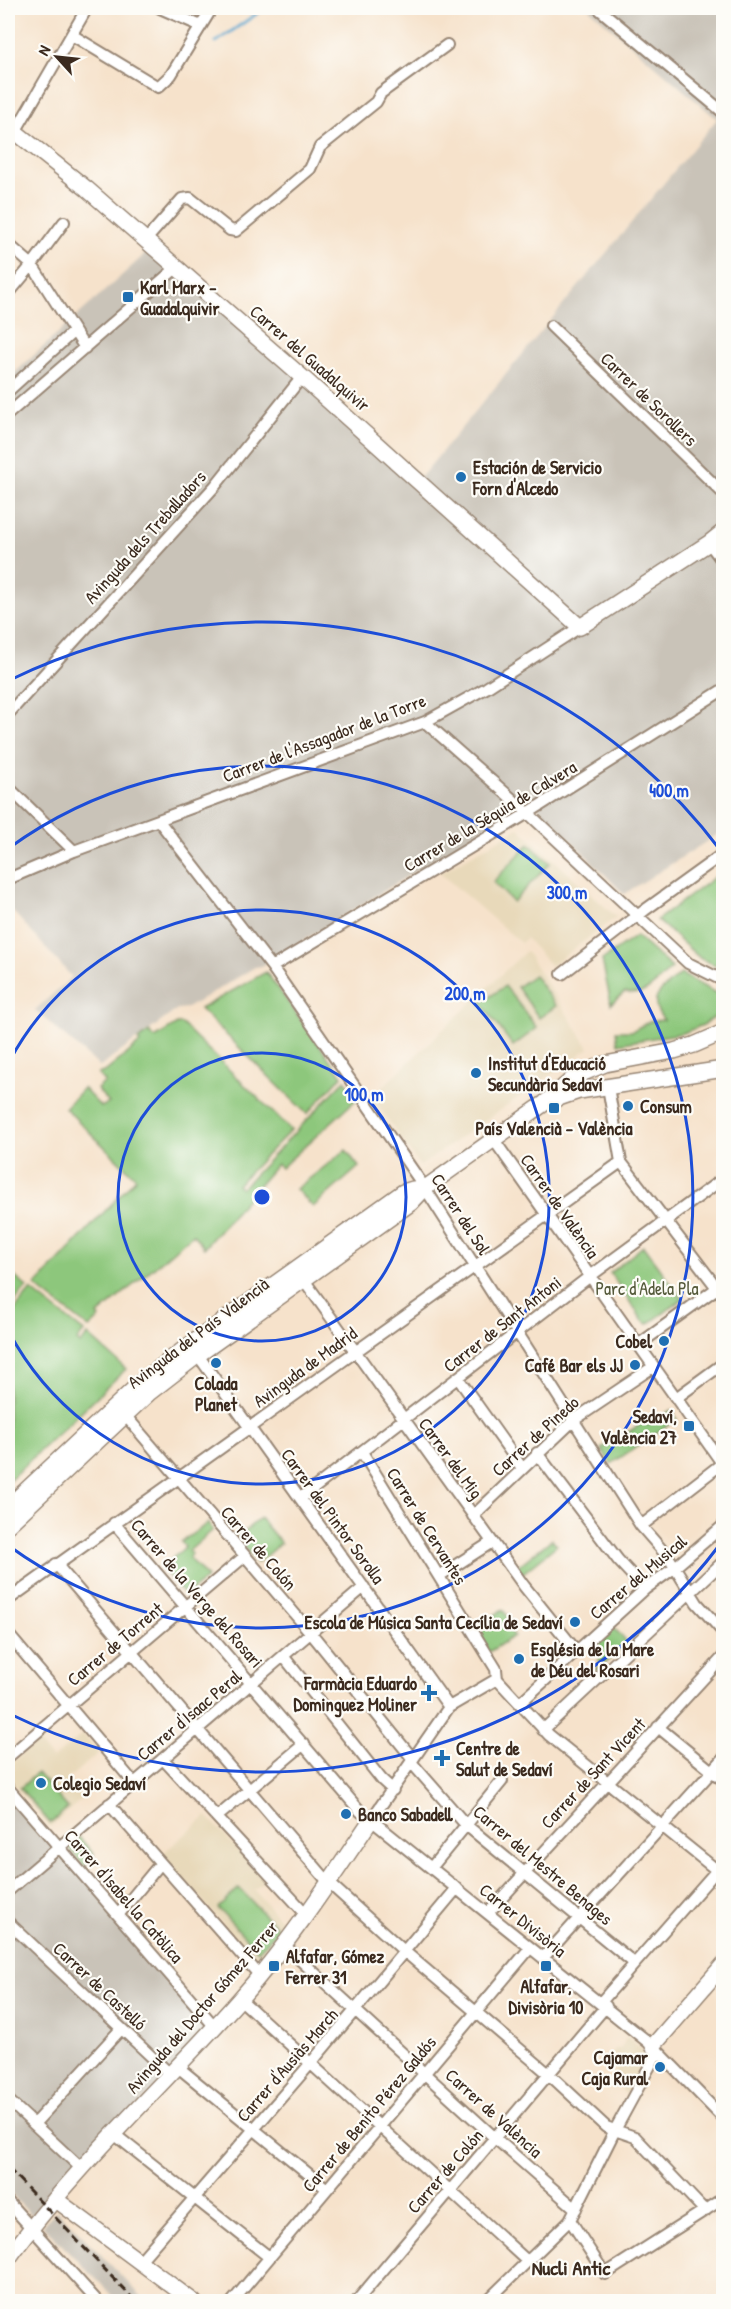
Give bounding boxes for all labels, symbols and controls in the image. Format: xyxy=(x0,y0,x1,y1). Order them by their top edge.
north arrow xyxy=(27,27,87,87)
text: N xyxy=(32,41,56,59)
place label: Karl Marx - Guadalquivir xyxy=(140,275,220,322)
marker: Karl Marx - Guadalquivir xyxy=(121,290,135,304)
street label: Carrer del Guadalquivir xyxy=(245,299,375,417)
street label: Carrer de Sorollers xyxy=(595,346,703,452)
place label: Estación de Servicio Forn d'Alcedo xyxy=(472,455,603,501)
street label: Avinguda dels Treballadors xyxy=(78,465,212,609)
marker: Estación de Servicio Forn d'Alcedo xyxy=(454,470,468,484)
street label: Carrer de l'Assagador de la Torre xyxy=(219,688,429,788)
street label: Carrer de la Séquia de Calvera xyxy=(399,754,581,878)
text: 400 m xyxy=(649,778,689,803)
text: 300 m xyxy=(547,880,587,905)
text: 200 m xyxy=(445,981,485,1006)
place label: Institut d'Educació Secundària Sedaví xyxy=(488,1051,606,1097)
marker: Institut d'Educació Secundària Sedaví xyxy=(469,1066,483,1080)
text: 100 m xyxy=(344,1082,384,1107)
place label: Consum xyxy=(640,1094,692,1119)
marker: Consum xyxy=(621,1099,635,1113)
marker: País Valencià - València xyxy=(547,1101,561,1115)
place label: País Valencià - València xyxy=(475,1116,633,1141)
street label: Carrer de València xyxy=(515,1149,605,1263)
street label: Carrer del Sol xyxy=(425,1168,497,1260)
centre of rings xyxy=(252,1187,272,1207)
street label: Carrer de Sant Antoni xyxy=(438,1270,566,1378)
street label: Avinguda del País Valencià xyxy=(122,1272,274,1394)
park label: Parc d'Adela Pla xyxy=(595,1276,699,1301)
street label: Avinguda de Madrid xyxy=(248,1321,362,1413)
place label: Cobel xyxy=(616,1329,653,1354)
marker: Cobel xyxy=(657,1334,671,1348)
place label: Café Bar els JJ xyxy=(525,1353,623,1378)
marker: Colada Planet xyxy=(209,1356,223,1370)
marker: Café Bar els JJ xyxy=(628,1358,642,1372)
place label: Colada Planet xyxy=(194,1371,238,1417)
street label: Carrer de Pinedo xyxy=(486,1390,584,1482)
place label: Sedaví, València 27 xyxy=(600,1404,677,1450)
street label: Carrer del Mig xyxy=(413,1412,489,1504)
marker: Sedaví, València 27 xyxy=(682,1419,696,1433)
street label: Carrer del Pintor Sorolla xyxy=(275,1443,391,1589)
street label: Carrer de Cervantes xyxy=(381,1463,473,1589)
street label: Carrer de Colón xyxy=(215,1500,303,1596)
street label: Carrer de la Verge del Rosari xyxy=(125,1513,269,1673)
street label: Carrer del Musical xyxy=(584,1529,692,1625)
street label: Carrer de Torrent xyxy=(62,1596,169,1692)
place label: Escola de Música Santa Cecília de Sedaví xyxy=(305,1610,563,1635)
marker: Escola de Música Santa Cecília de Sedaví xyxy=(568,1615,582,1629)
place label: Església de la Mare de Déu del Rosari xyxy=(531,1637,655,1683)
marker: Església de la Mare de Déu del Rosari xyxy=(512,1652,526,1666)
street label: Carrer d'Isaac Peral xyxy=(131,1664,247,1766)
place label: Farmàcia Eduardo Dominguez Moliner xyxy=(294,1671,418,1718)
marker: Farmàcia Eduardo Dominguez Moliner xyxy=(422,1686,436,1700)
street label: Carrer de Sant Vicent xyxy=(535,1711,652,1834)
place label: Centre de Salut de Sedaví xyxy=(456,1736,553,1782)
marker: Centre de Salut de Sedaví xyxy=(433,1749,451,1767)
place label: Colegio Sedaví xyxy=(53,1771,146,1797)
marker: Colegio Sedaví xyxy=(34,1776,48,1790)
street label: Carrer del Mestre Benages xyxy=(468,1799,618,1931)
place label: Banco Sabadell xyxy=(358,1802,454,1827)
marker: Banco Sabadell xyxy=(339,1807,353,1821)
street label: Carrer d'Isabel la Catòlica xyxy=(59,1824,189,1968)
street label: Carrer Divisòria xyxy=(474,1877,572,1963)
street label: Avinguda del Doctor Gómez Ferrer xyxy=(120,1915,284,2099)
street label: Carrer de Castelló xyxy=(48,1936,152,2036)
place label: Alfafar, Gómez Ferrer 31 xyxy=(285,1944,385,1990)
marker: Alfafar, Gómez Ferrer 31 xyxy=(267,1959,281,1973)
marker: Alfafar, Divisòria 10 xyxy=(539,1959,553,1973)
place label: Alfafar, Divisòria 10 xyxy=(509,1974,583,2020)
street label: Carrer d'Ausiàs March xyxy=(231,2002,344,2127)
street label: Carrer de Benito Pérez Galdós xyxy=(296,2031,442,2197)
place label: Cajamar Caja Rural xyxy=(582,2045,649,2091)
marker: Cajamar Caja Rural xyxy=(653,2060,667,2074)
street label: Carrer de València xyxy=(440,2063,548,2163)
street label: Carrer de Colón xyxy=(401,2123,489,2219)
district label: Nucli Antic xyxy=(532,2254,612,2281)

